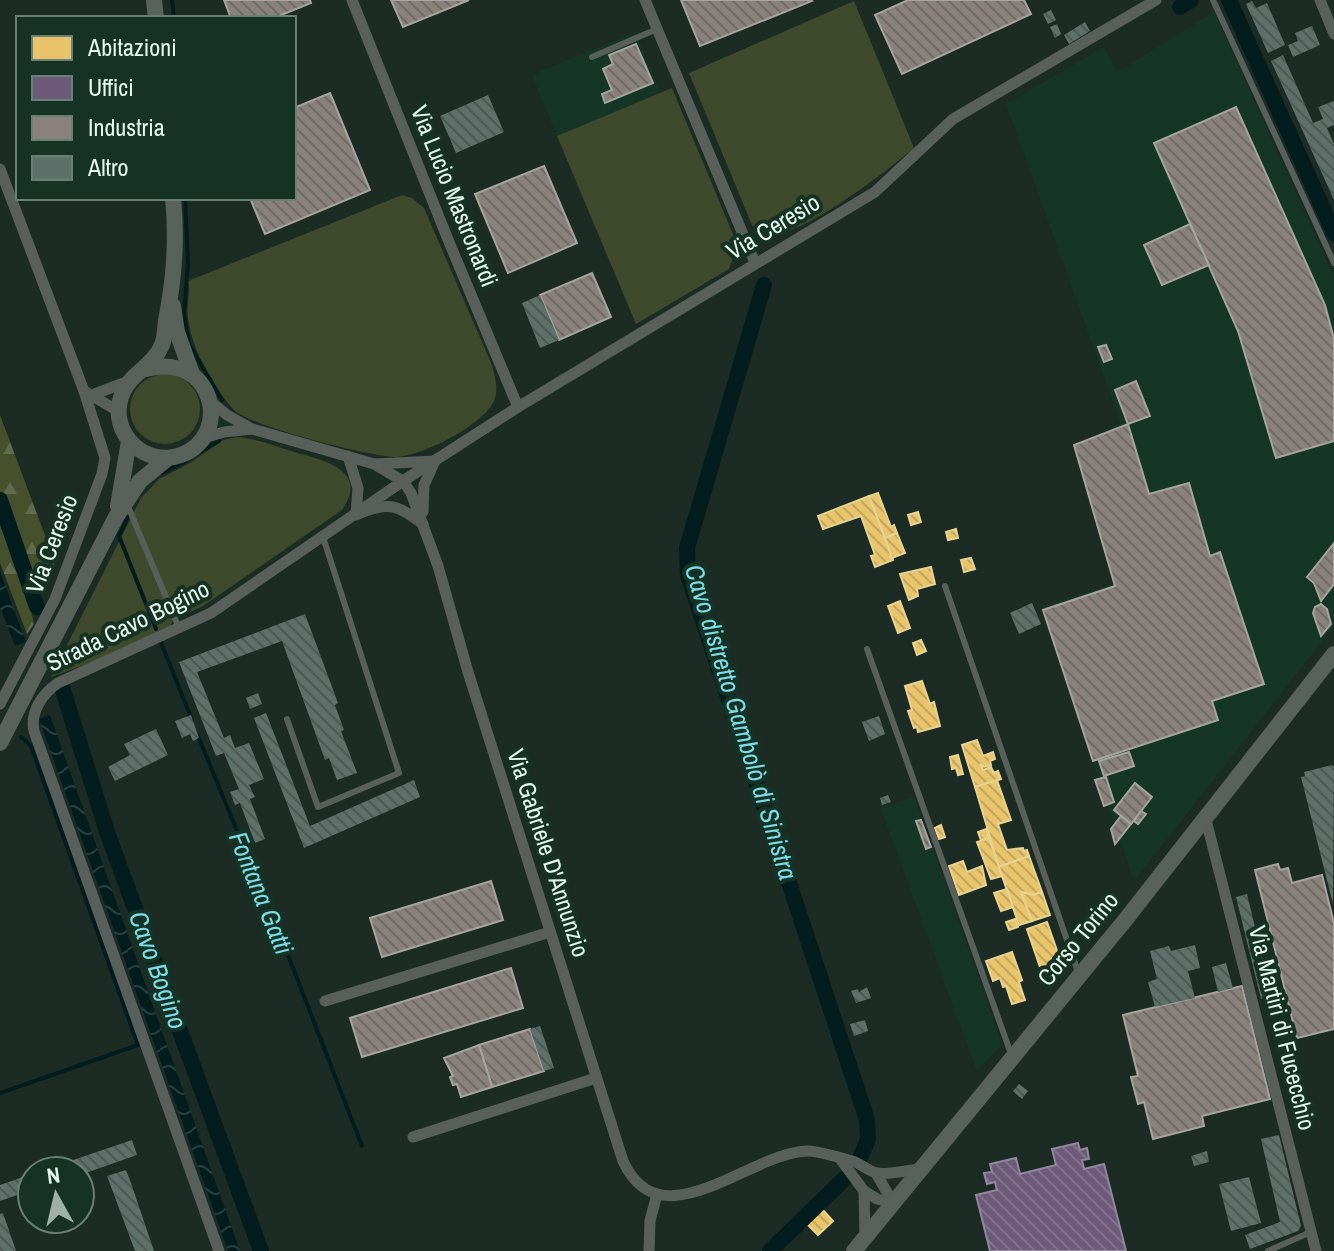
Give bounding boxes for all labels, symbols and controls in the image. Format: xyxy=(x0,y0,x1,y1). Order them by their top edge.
legend xyxy=(16,16,296,200)
text: Abitazioni xyxy=(87,31,177,63)
text: Uffici xyxy=(88,71,134,103)
street label: Via Lucio Mastronardi xyxy=(404,100,506,291)
text: Industria xyxy=(88,111,165,143)
text: Altro xyxy=(87,151,128,183)
street label: Via Ceresio xyxy=(720,186,825,267)
street label: Via Ceresio xyxy=(18,490,85,598)
water label: Cavo distretto Gambolò di Sinistra xyxy=(677,560,806,884)
street label: Strada Cavo Bogino xyxy=(41,572,214,678)
street label: Via Gabriele D'Annunzio xyxy=(500,745,598,961)
water label: Fontana Gatti xyxy=(221,826,302,960)
street label: Corso Torino xyxy=(1029,885,1125,992)
water label: Cavo Bogino xyxy=(121,906,196,1034)
street label: Via Martiri di Fucecchio xyxy=(1242,922,1324,1133)
north arrow xyxy=(16,1155,96,1235)
text: N xyxy=(45,1159,62,1191)

